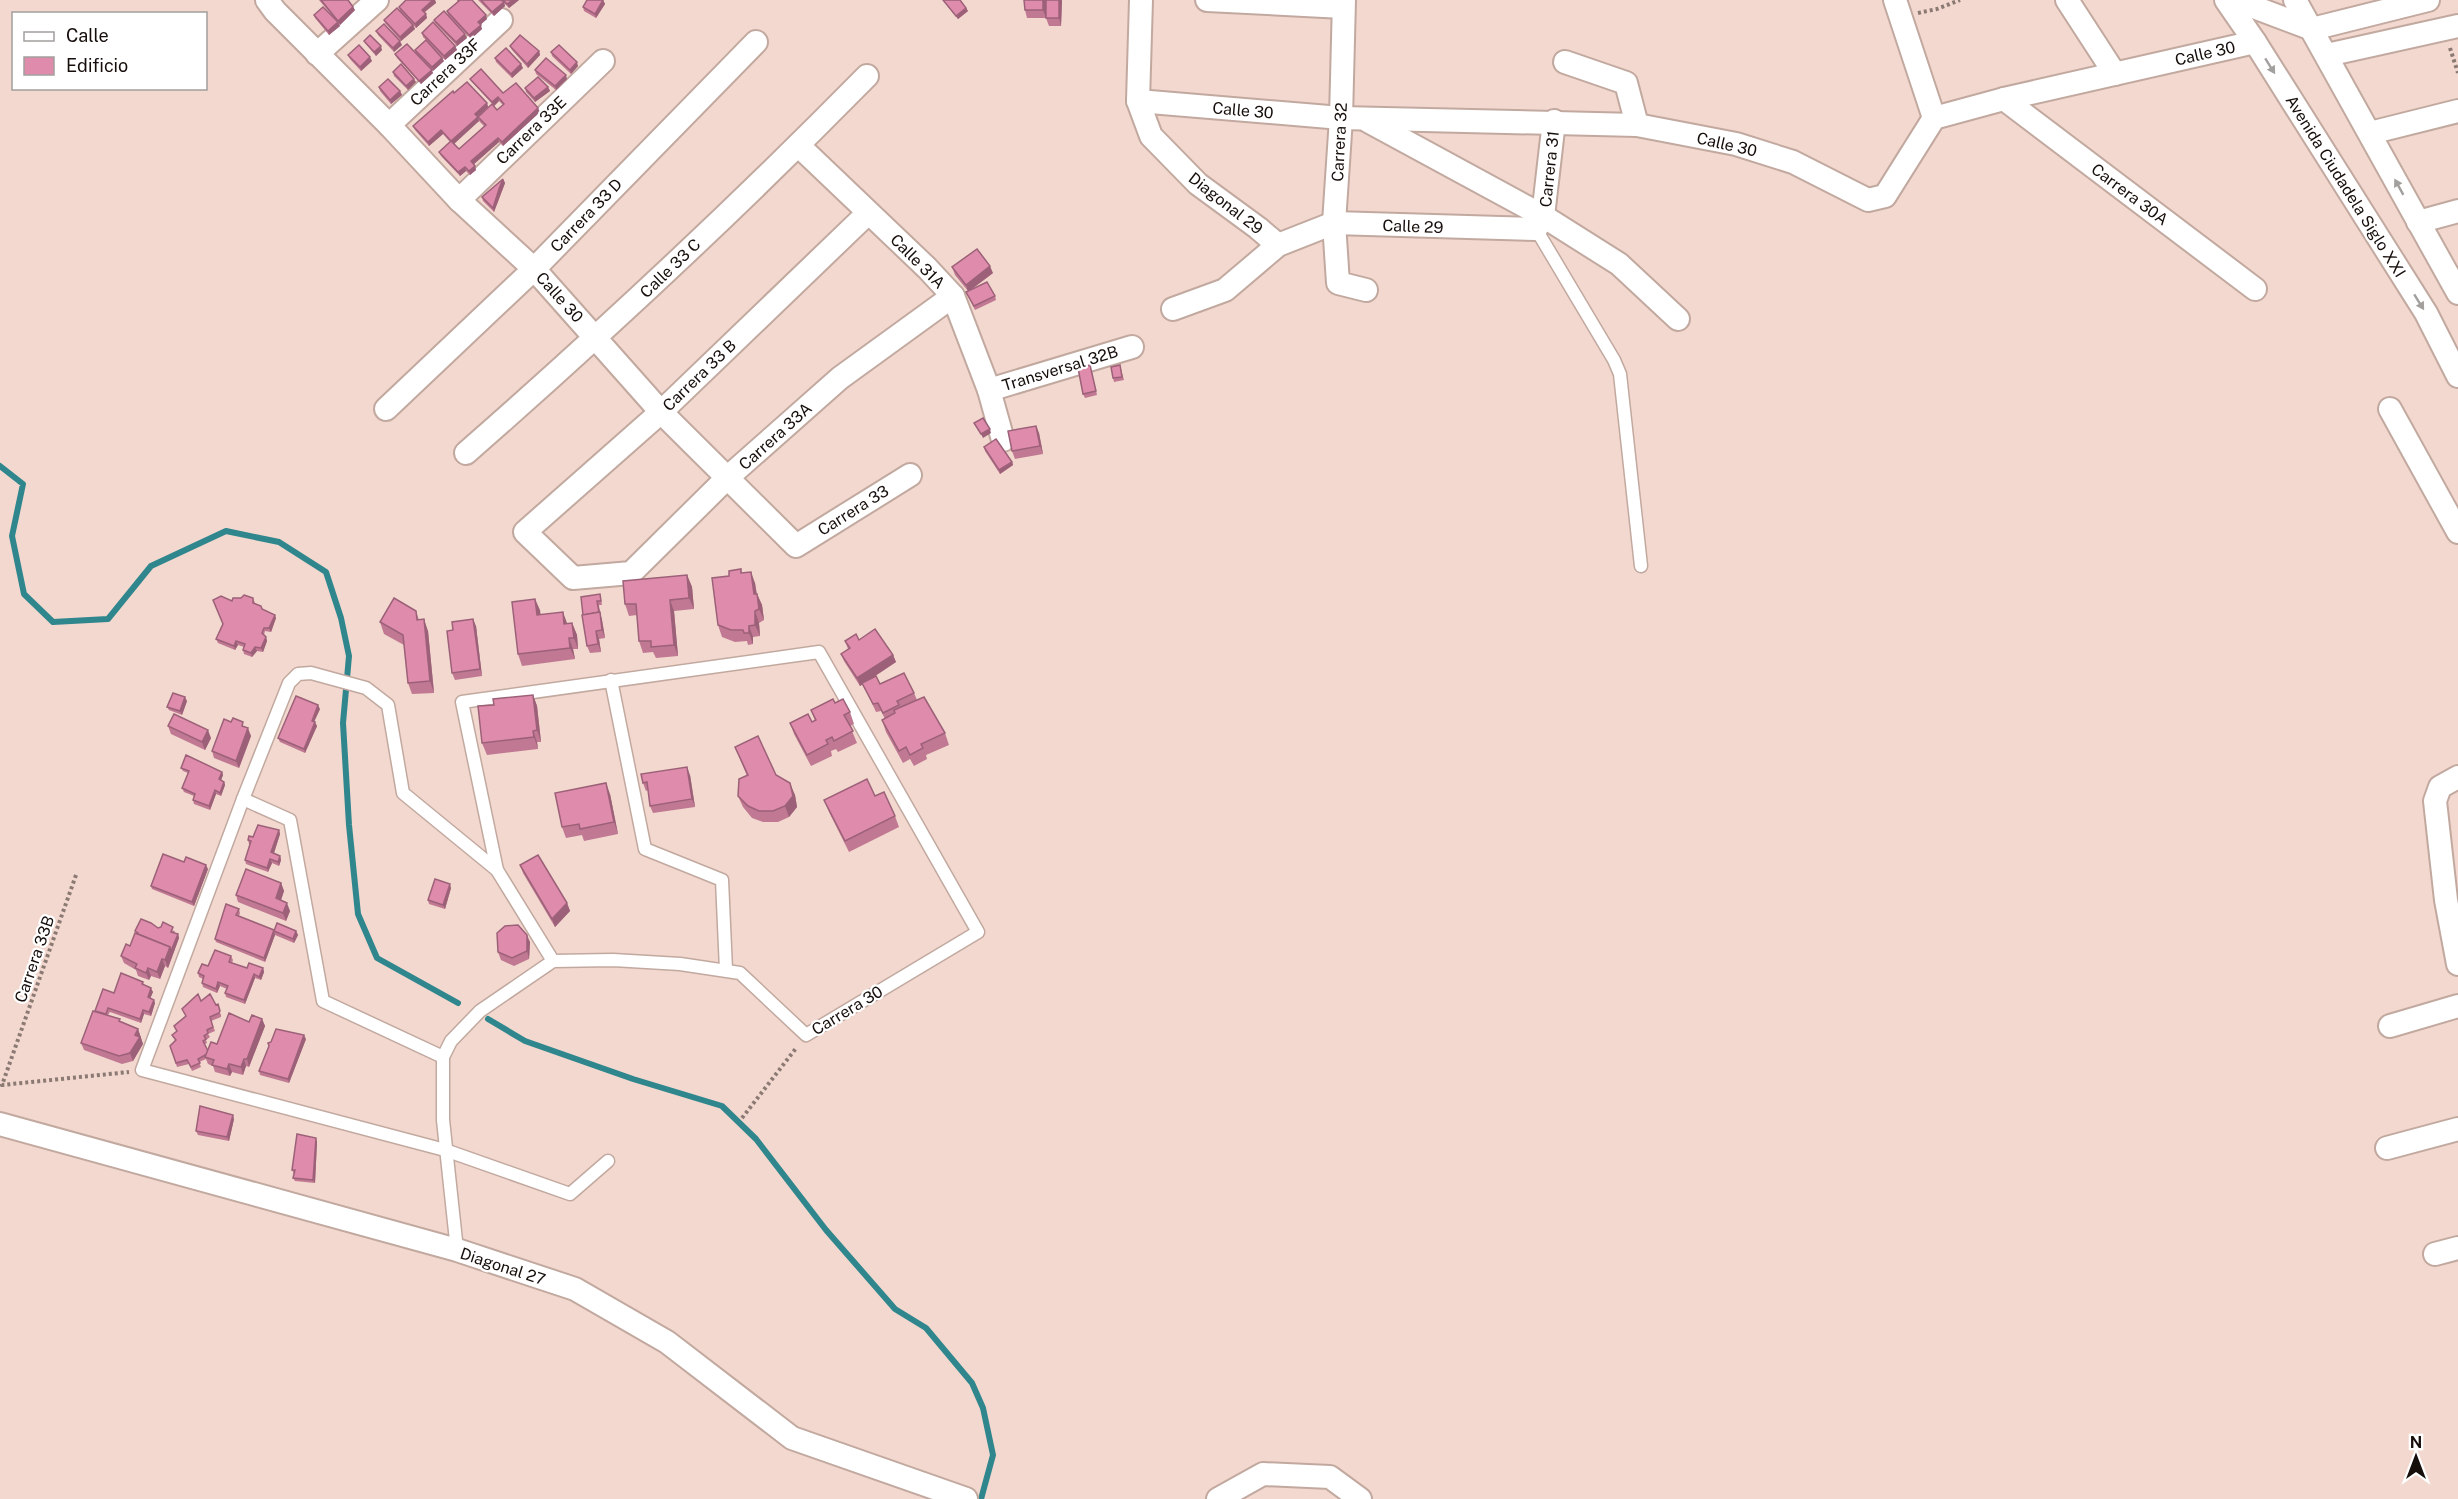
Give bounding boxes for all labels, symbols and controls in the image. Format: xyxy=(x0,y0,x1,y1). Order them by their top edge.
legend xyxy=(12,12,207,90)
text: Calle xyxy=(66,25,109,46)
street label: Carrera 33F xyxy=(406,35,485,110)
street label: Calle 30 xyxy=(2173,37,2237,70)
text: Edificio xyxy=(66,55,128,76)
one-way arrow xyxy=(2265,58,2276,74)
street label: Carrera 33E xyxy=(492,92,570,168)
street label: Avenida Ciudadela Siglo XXI xyxy=(2282,92,2410,281)
street label: Calle 30 xyxy=(1212,98,1275,123)
street label: Carrera 32 xyxy=(1328,102,1351,182)
street label: Calle 30 xyxy=(1695,128,1759,161)
street label: Carrera 31 xyxy=(1536,130,1563,208)
street label: Carrera 30A xyxy=(2088,159,2172,229)
street label: Diagonal 29 xyxy=(1185,169,1267,238)
street label: Carrera 33 D xyxy=(547,175,626,256)
one-way arrow xyxy=(2394,178,2404,195)
street label: Calle 29 xyxy=(1382,216,1444,237)
street label: Calle 31A xyxy=(886,230,949,293)
street label: Calle 33 C xyxy=(636,235,705,302)
street label: Calle 30 xyxy=(532,268,587,327)
one-way arrow xyxy=(2413,294,2424,310)
street label: Carrera 33 B xyxy=(659,336,740,415)
street label: Transversal 32B xyxy=(1000,342,1120,395)
street label: Carrera 33A xyxy=(735,399,816,474)
street label: Carrera 33 xyxy=(814,481,892,540)
street label: Carrera 33B xyxy=(11,913,58,1005)
street label: Carrera 30 xyxy=(808,982,886,1039)
street label: Diagonal 27 xyxy=(458,1244,548,1289)
north arrow xyxy=(2386,1427,2446,1487)
text: N xyxy=(2410,1433,2422,1452)

